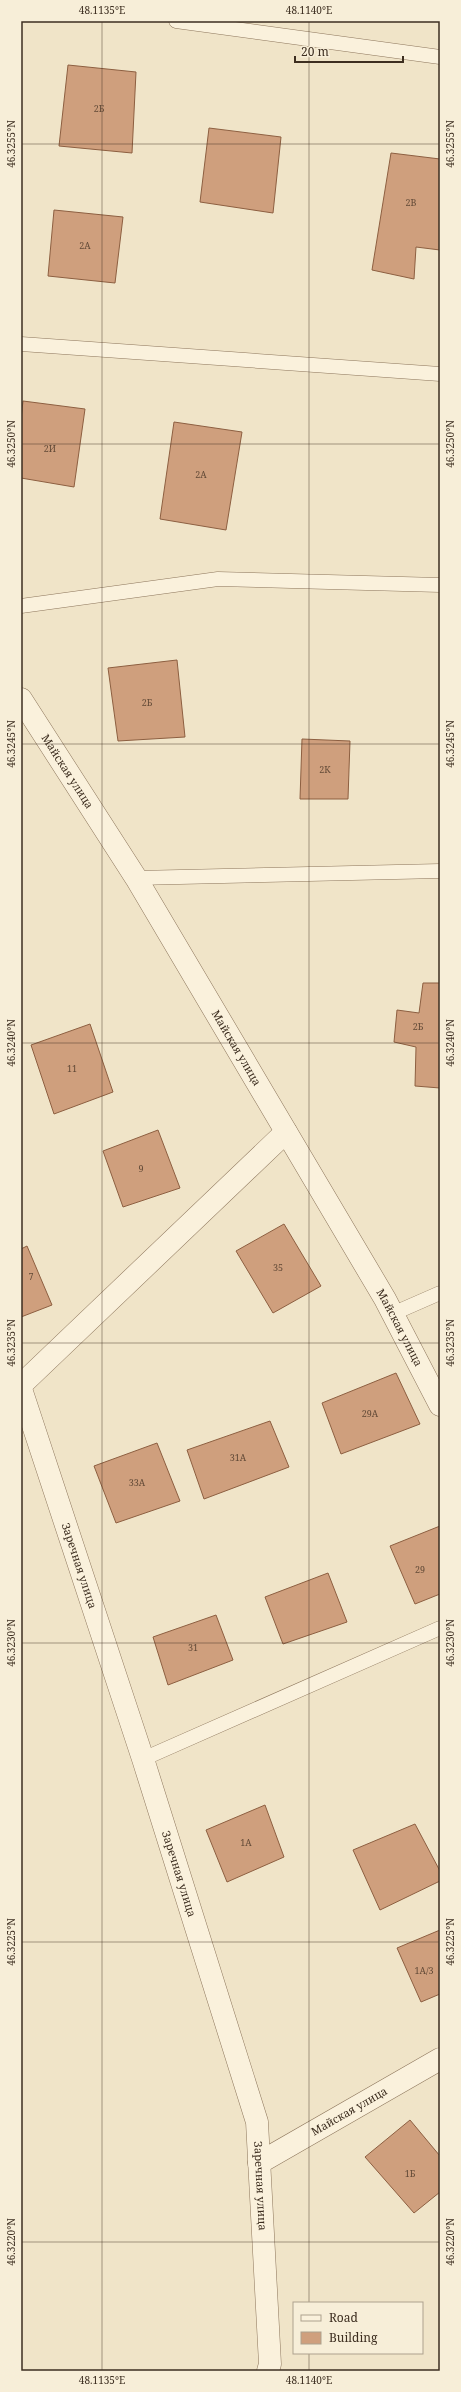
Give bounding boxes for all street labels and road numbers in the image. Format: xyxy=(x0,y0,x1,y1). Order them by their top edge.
street label: Майская улица xyxy=(38,731,97,811)
street label: Майская улица xyxy=(209,1007,265,1088)
street label: Майская улица xyxy=(374,1286,427,1369)
street label: Заречная улица xyxy=(59,1521,101,1610)
street label: Заречная улица xyxy=(159,1829,200,1919)
street label: Майская улица xyxy=(308,2083,390,2139)
street label: Заречная улица xyxy=(251,2141,271,2231)

